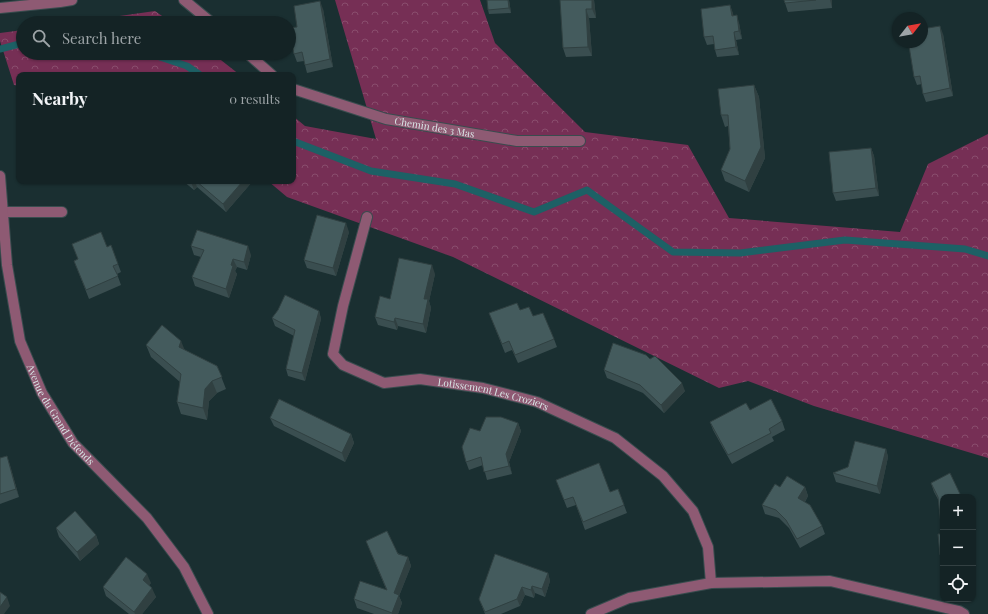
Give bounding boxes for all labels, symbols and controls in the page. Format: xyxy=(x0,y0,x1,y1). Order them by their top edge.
north arrow xyxy=(892,12,928,48)
search box xyxy=(16,16,296,60)
icon: search xyxy=(30,27,52,49)
text: Search here xyxy=(62,28,141,48)
text: Nearby xyxy=(32,87,87,109)
text: 0 results xyxy=(229,90,280,107)
street label: Chemin des 3 Mas xyxy=(393,114,476,141)
street label: Avenue du Grand Défends xyxy=(23,361,98,468)
street label: Lotissement Les Croziers xyxy=(437,375,551,414)
map controls xyxy=(940,494,976,602)
button: + xyxy=(940,494,976,530)
button: − xyxy=(940,530,976,566)
button: locate xyxy=(940,566,976,602)

